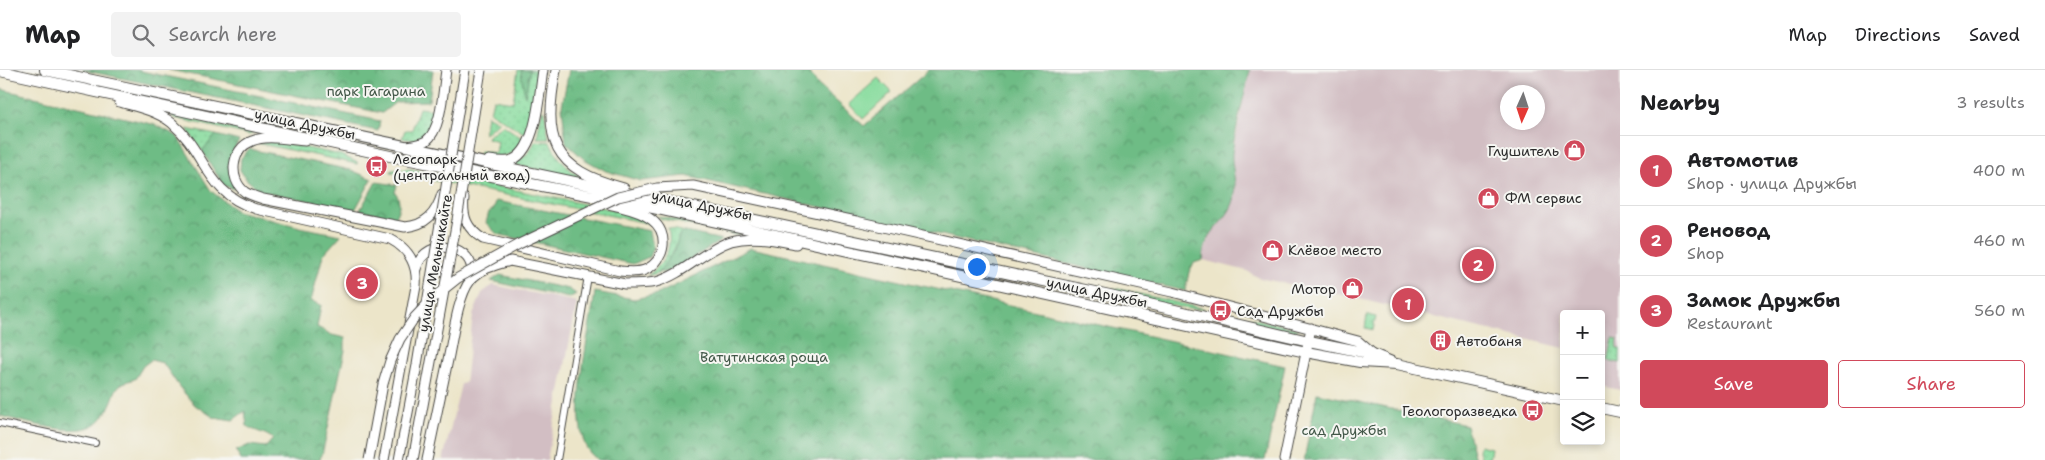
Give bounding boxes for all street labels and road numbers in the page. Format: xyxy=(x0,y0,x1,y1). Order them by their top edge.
street label: улица Дружбы xyxy=(253,105,357,143)
street label: улица Дружбы xyxy=(650,186,754,224)
street label: улица Мельникайте xyxy=(414,193,456,333)
street label: улица Дружбы xyxy=(1045,273,1149,311)

